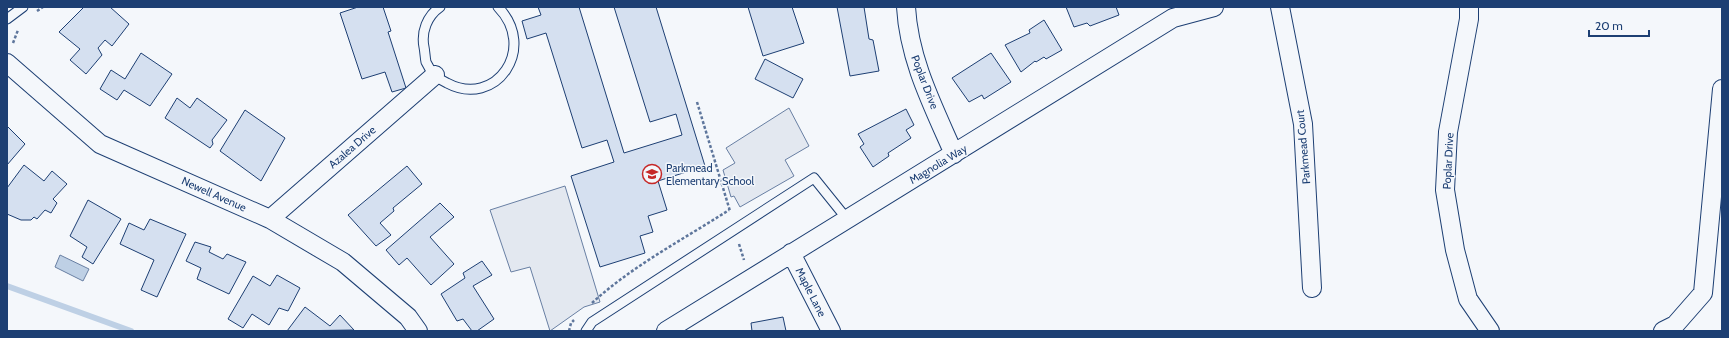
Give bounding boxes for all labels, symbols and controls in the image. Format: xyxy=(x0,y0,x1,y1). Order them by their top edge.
scale bar xyxy=(1589,12,1649,38)
text: 20 m xyxy=(1595,18,1623,33)
street label: Poplar Drive xyxy=(908,53,942,111)
street label: Parkmead Court xyxy=(1293,109,1313,185)
street label: Azalea Drive xyxy=(326,123,379,171)
street label: Poplar Drive xyxy=(1440,132,1456,190)
street label: Magnolia Way xyxy=(906,141,970,187)
place label: Parkmead Elementary School xyxy=(666,161,755,188)
school or university icon: Parkmead Elementary School xyxy=(641,163,663,185)
street label: Newell Avenue xyxy=(179,174,249,215)
street label: Maple Lane xyxy=(793,265,830,319)

